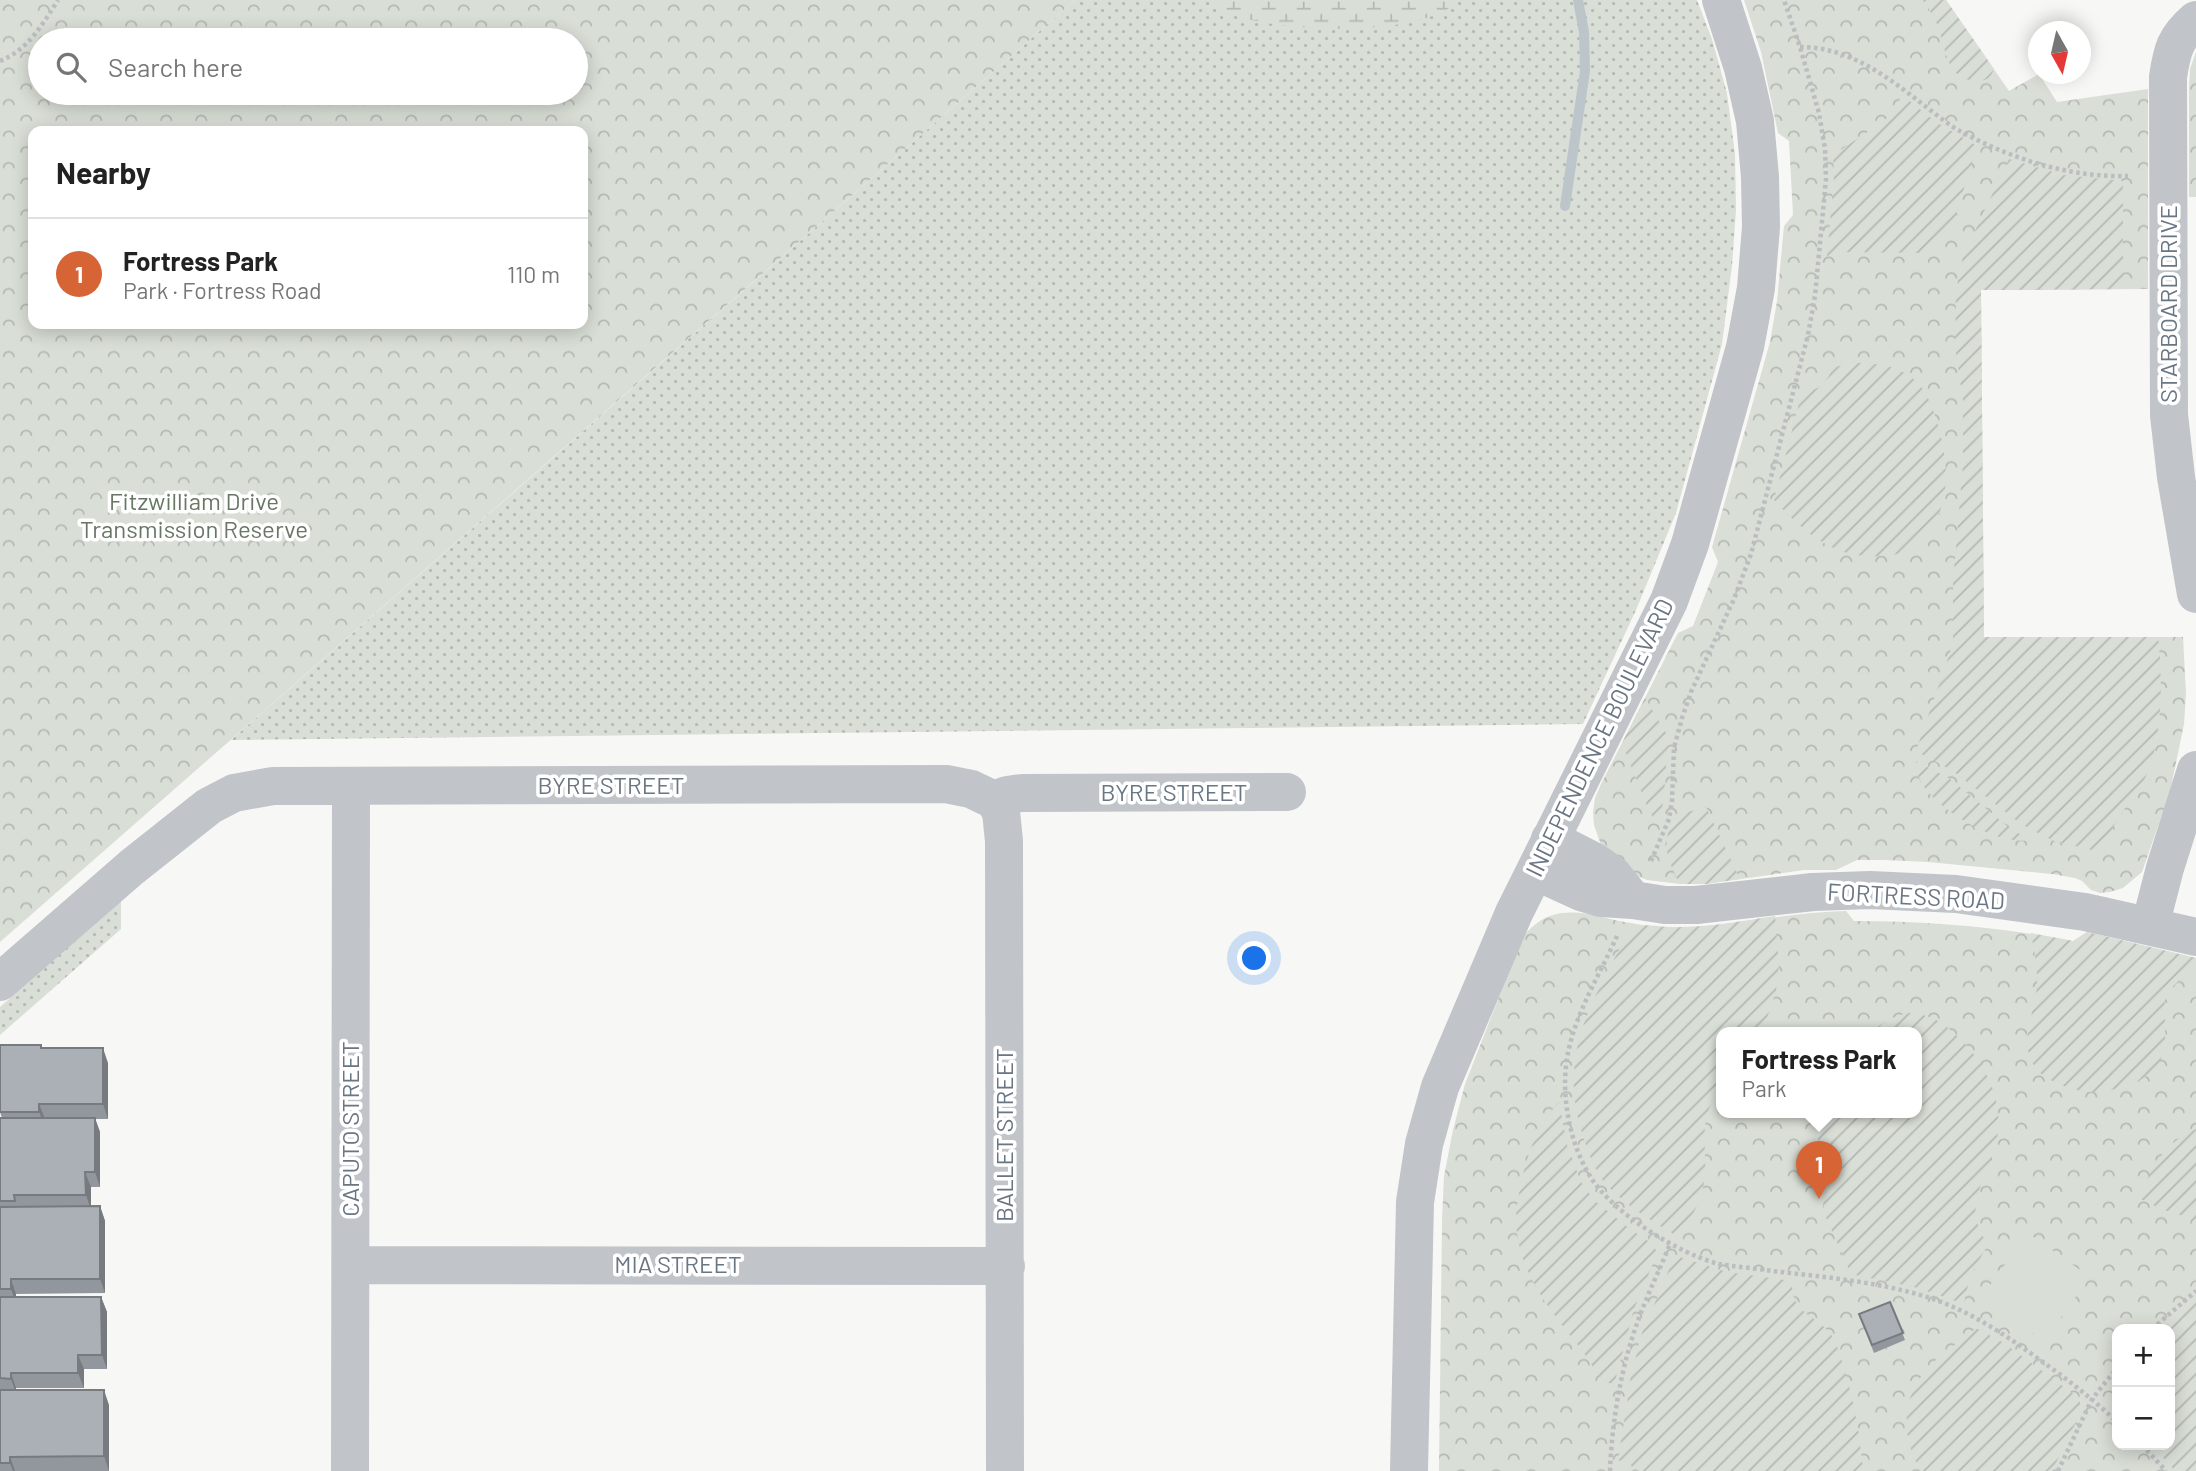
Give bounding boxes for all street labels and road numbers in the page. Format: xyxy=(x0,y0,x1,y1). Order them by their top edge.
street label: STARBOARD DRIVE xyxy=(2153,205,2182,403)
street label: INDEPENDENCE BOULEVARD xyxy=(1519,594,1679,881)
street label: BYRE STREET xyxy=(538,770,684,799)
street label: BYRE STREET xyxy=(1101,777,1247,806)
street label: FORTRESS ROAD xyxy=(1827,876,2006,915)
street label: CAPUTO STREET xyxy=(335,1041,364,1217)
street label: BALLET STREET xyxy=(989,1048,1018,1222)
street label: MIA STREET xyxy=(614,1249,742,1278)

